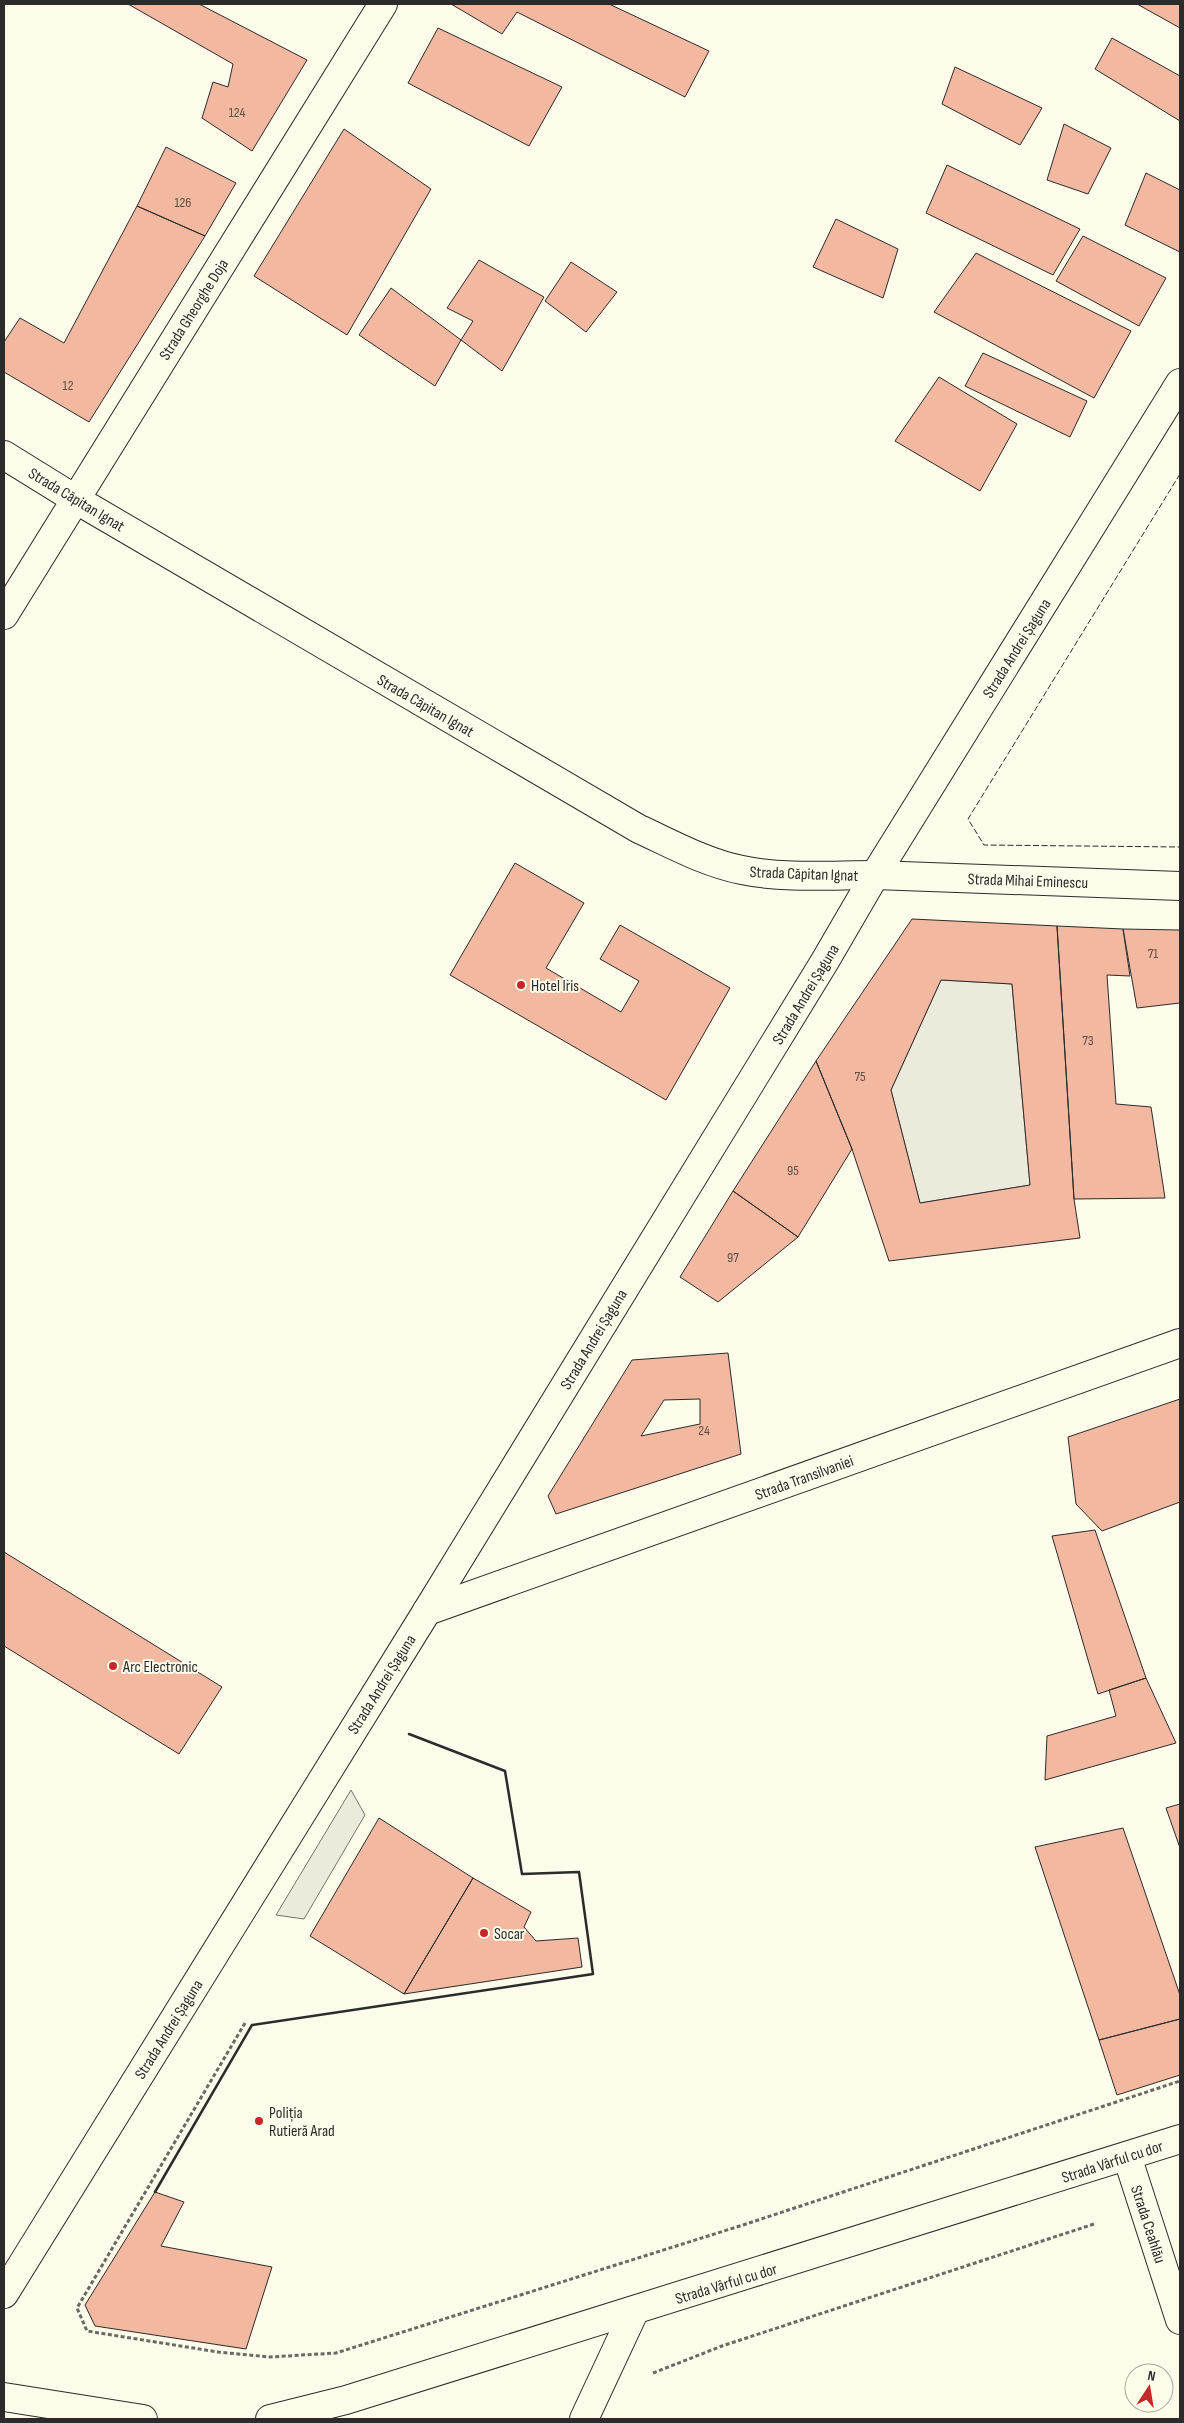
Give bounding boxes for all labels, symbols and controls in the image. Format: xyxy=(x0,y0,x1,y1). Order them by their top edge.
house number: 124 xyxy=(229,104,245,121)
house number: 126 xyxy=(175,194,191,211)
street label: Strada Gheorghe Doja xyxy=(156,256,233,364)
house number: 12 xyxy=(63,377,74,394)
street label: Strada Căpitan Ignat xyxy=(25,464,128,536)
street label: Strada Andrei Șaguna xyxy=(979,596,1055,702)
street label: Strada Căpitan Ignat xyxy=(373,671,477,742)
street label: Strada Căpitan Ignat xyxy=(749,863,859,886)
street label: Strada Mihai Eminescu xyxy=(967,870,1089,893)
street label: Strada Andrei Șaguna xyxy=(769,941,844,1048)
house number: 71 xyxy=(1148,945,1158,962)
place label: Hotel Iris xyxy=(531,977,579,996)
marker: Hotel Iris xyxy=(515,979,527,991)
house number: 73 xyxy=(1082,1032,1094,1049)
house number: 75 xyxy=(854,1068,866,1085)
house number: 95 xyxy=(787,1162,799,1179)
house number: 97 xyxy=(727,1249,739,1266)
street label: Strada Andrei Șaguna xyxy=(557,1286,632,1393)
house number: 24 xyxy=(698,1422,710,1439)
street label: Strada Transilvaniei xyxy=(753,1452,856,1505)
street label: Strada Andrei Șaguna xyxy=(344,1632,420,1738)
place label: Arc Electronic xyxy=(122,1658,198,1677)
marker: Arc Electronic xyxy=(107,1660,119,1672)
place label: Socar xyxy=(494,1925,525,1944)
marker: Socar xyxy=(478,1927,490,1939)
street label: Strada Andrei Șaguna xyxy=(131,1977,207,2083)
place label: Poliția Rutieră Arad xyxy=(269,2104,335,2141)
marker: Poliția Rutieră Arad xyxy=(253,2115,265,2127)
street label: Strada Vârful cu dor xyxy=(1059,2137,1166,2188)
street label: Strada Ceahlău xyxy=(1126,2183,1169,2266)
street label: Strada Vârful cu dor xyxy=(673,2260,780,2309)
north arrow xyxy=(1124,2363,1174,2413)
text: N xyxy=(1146,2367,1157,2385)

